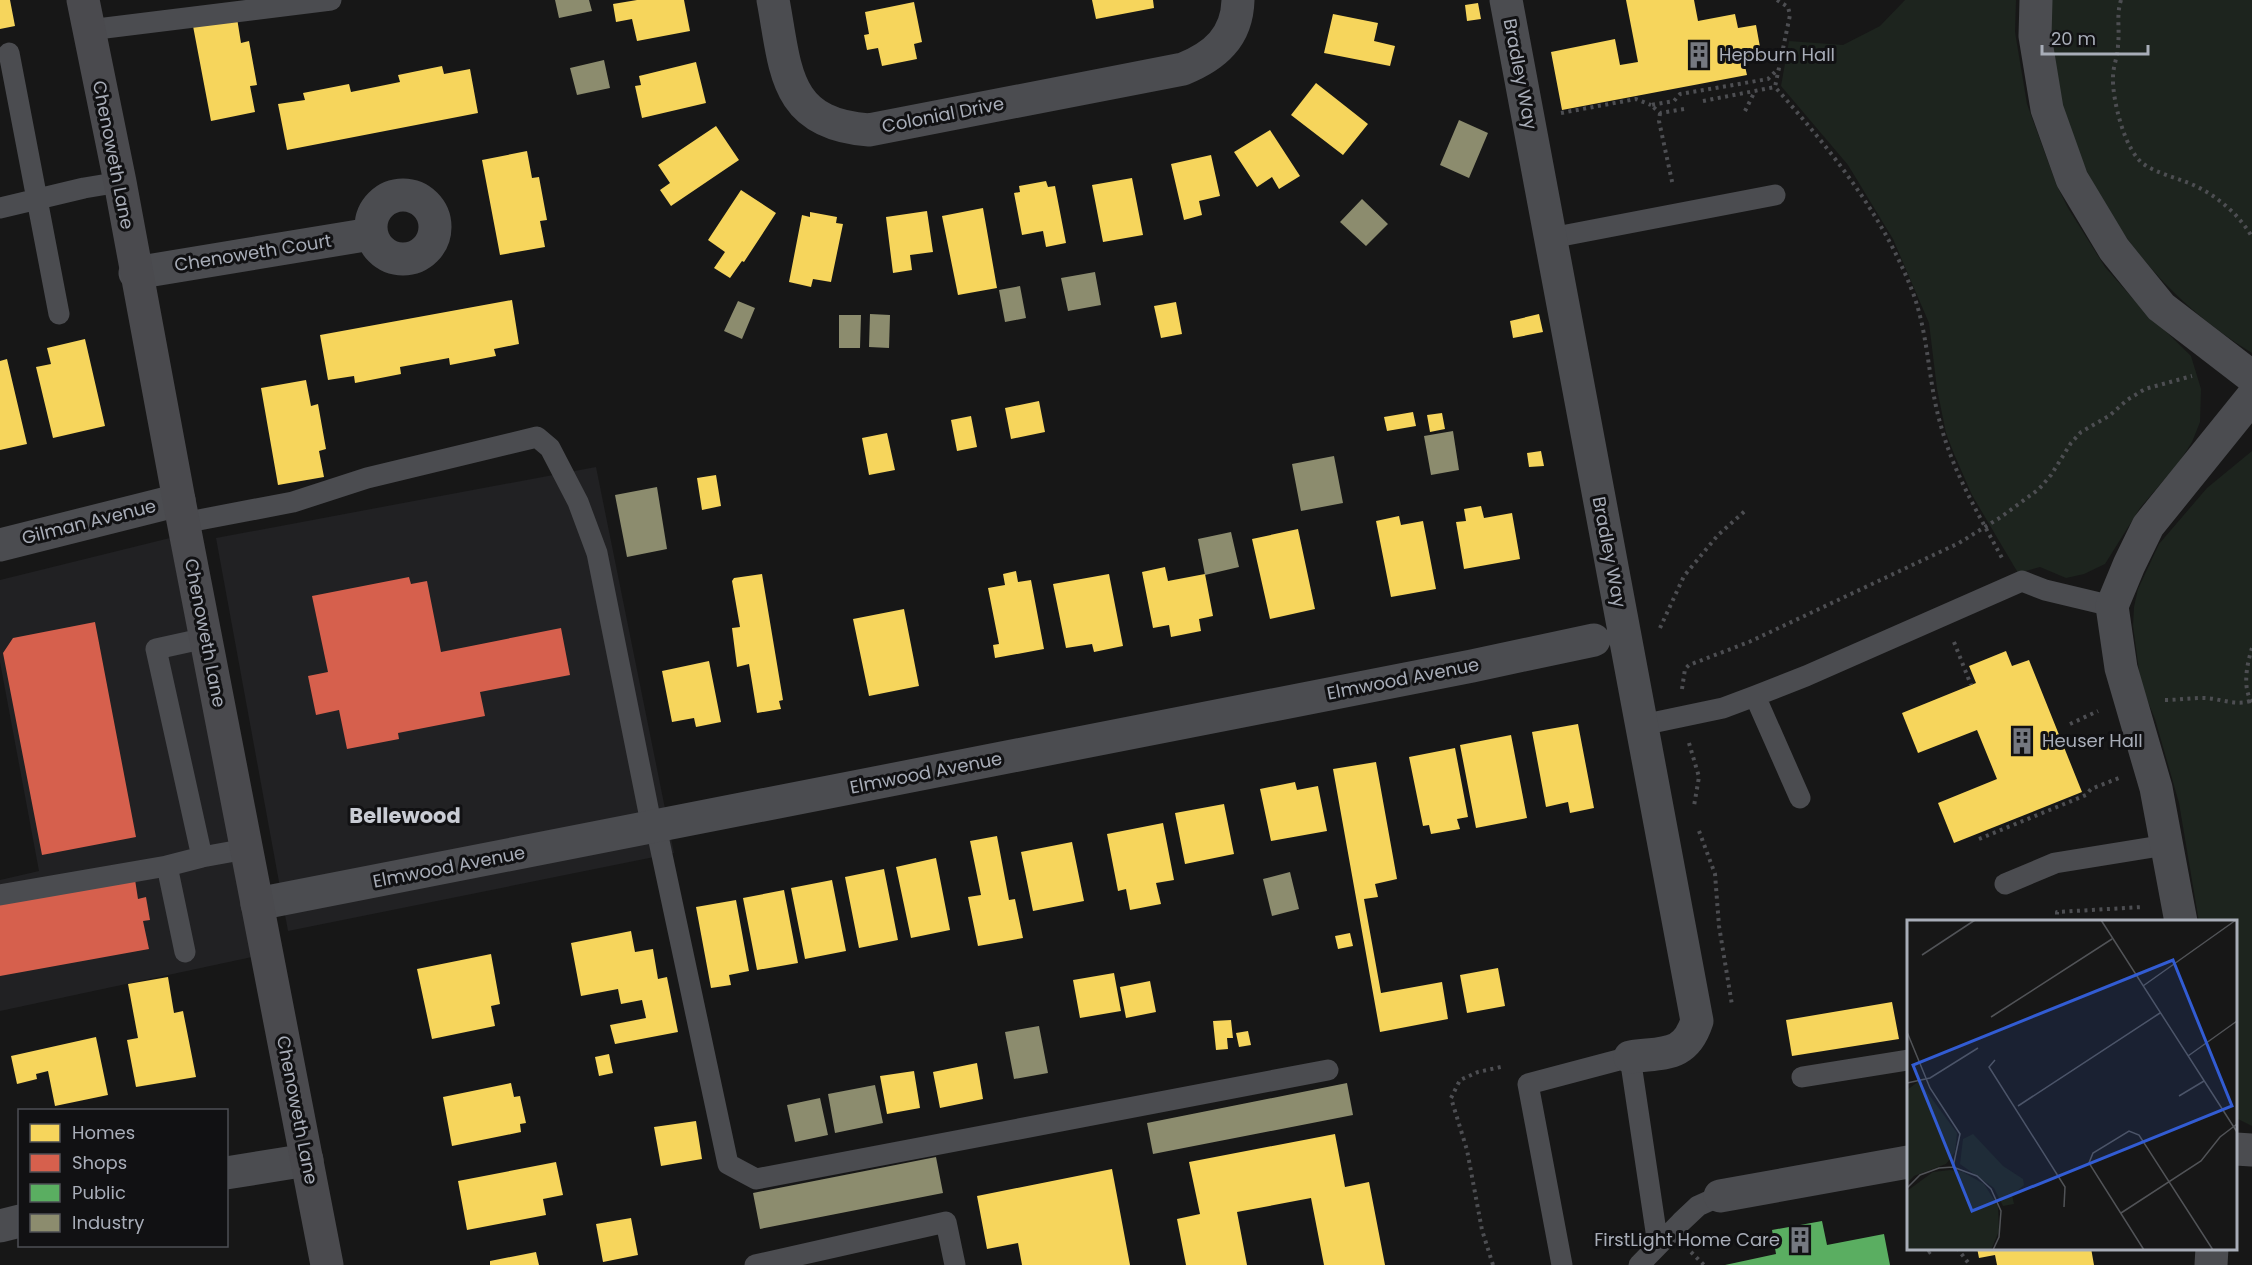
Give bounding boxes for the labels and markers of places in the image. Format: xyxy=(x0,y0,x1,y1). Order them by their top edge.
building icon: Hepburn Hall xyxy=(1684,40,1714,70)
place label: Hepburn Hall xyxy=(1719,42,1835,67)
building icon: Heuser Hall xyxy=(2007,726,2037,756)
place label: Heuser Hall xyxy=(2042,728,2143,753)
building icon: FirstLight Home Care xyxy=(1785,1225,1815,1255)
place label: FirstLight Home Care xyxy=(1594,1227,1780,1252)

